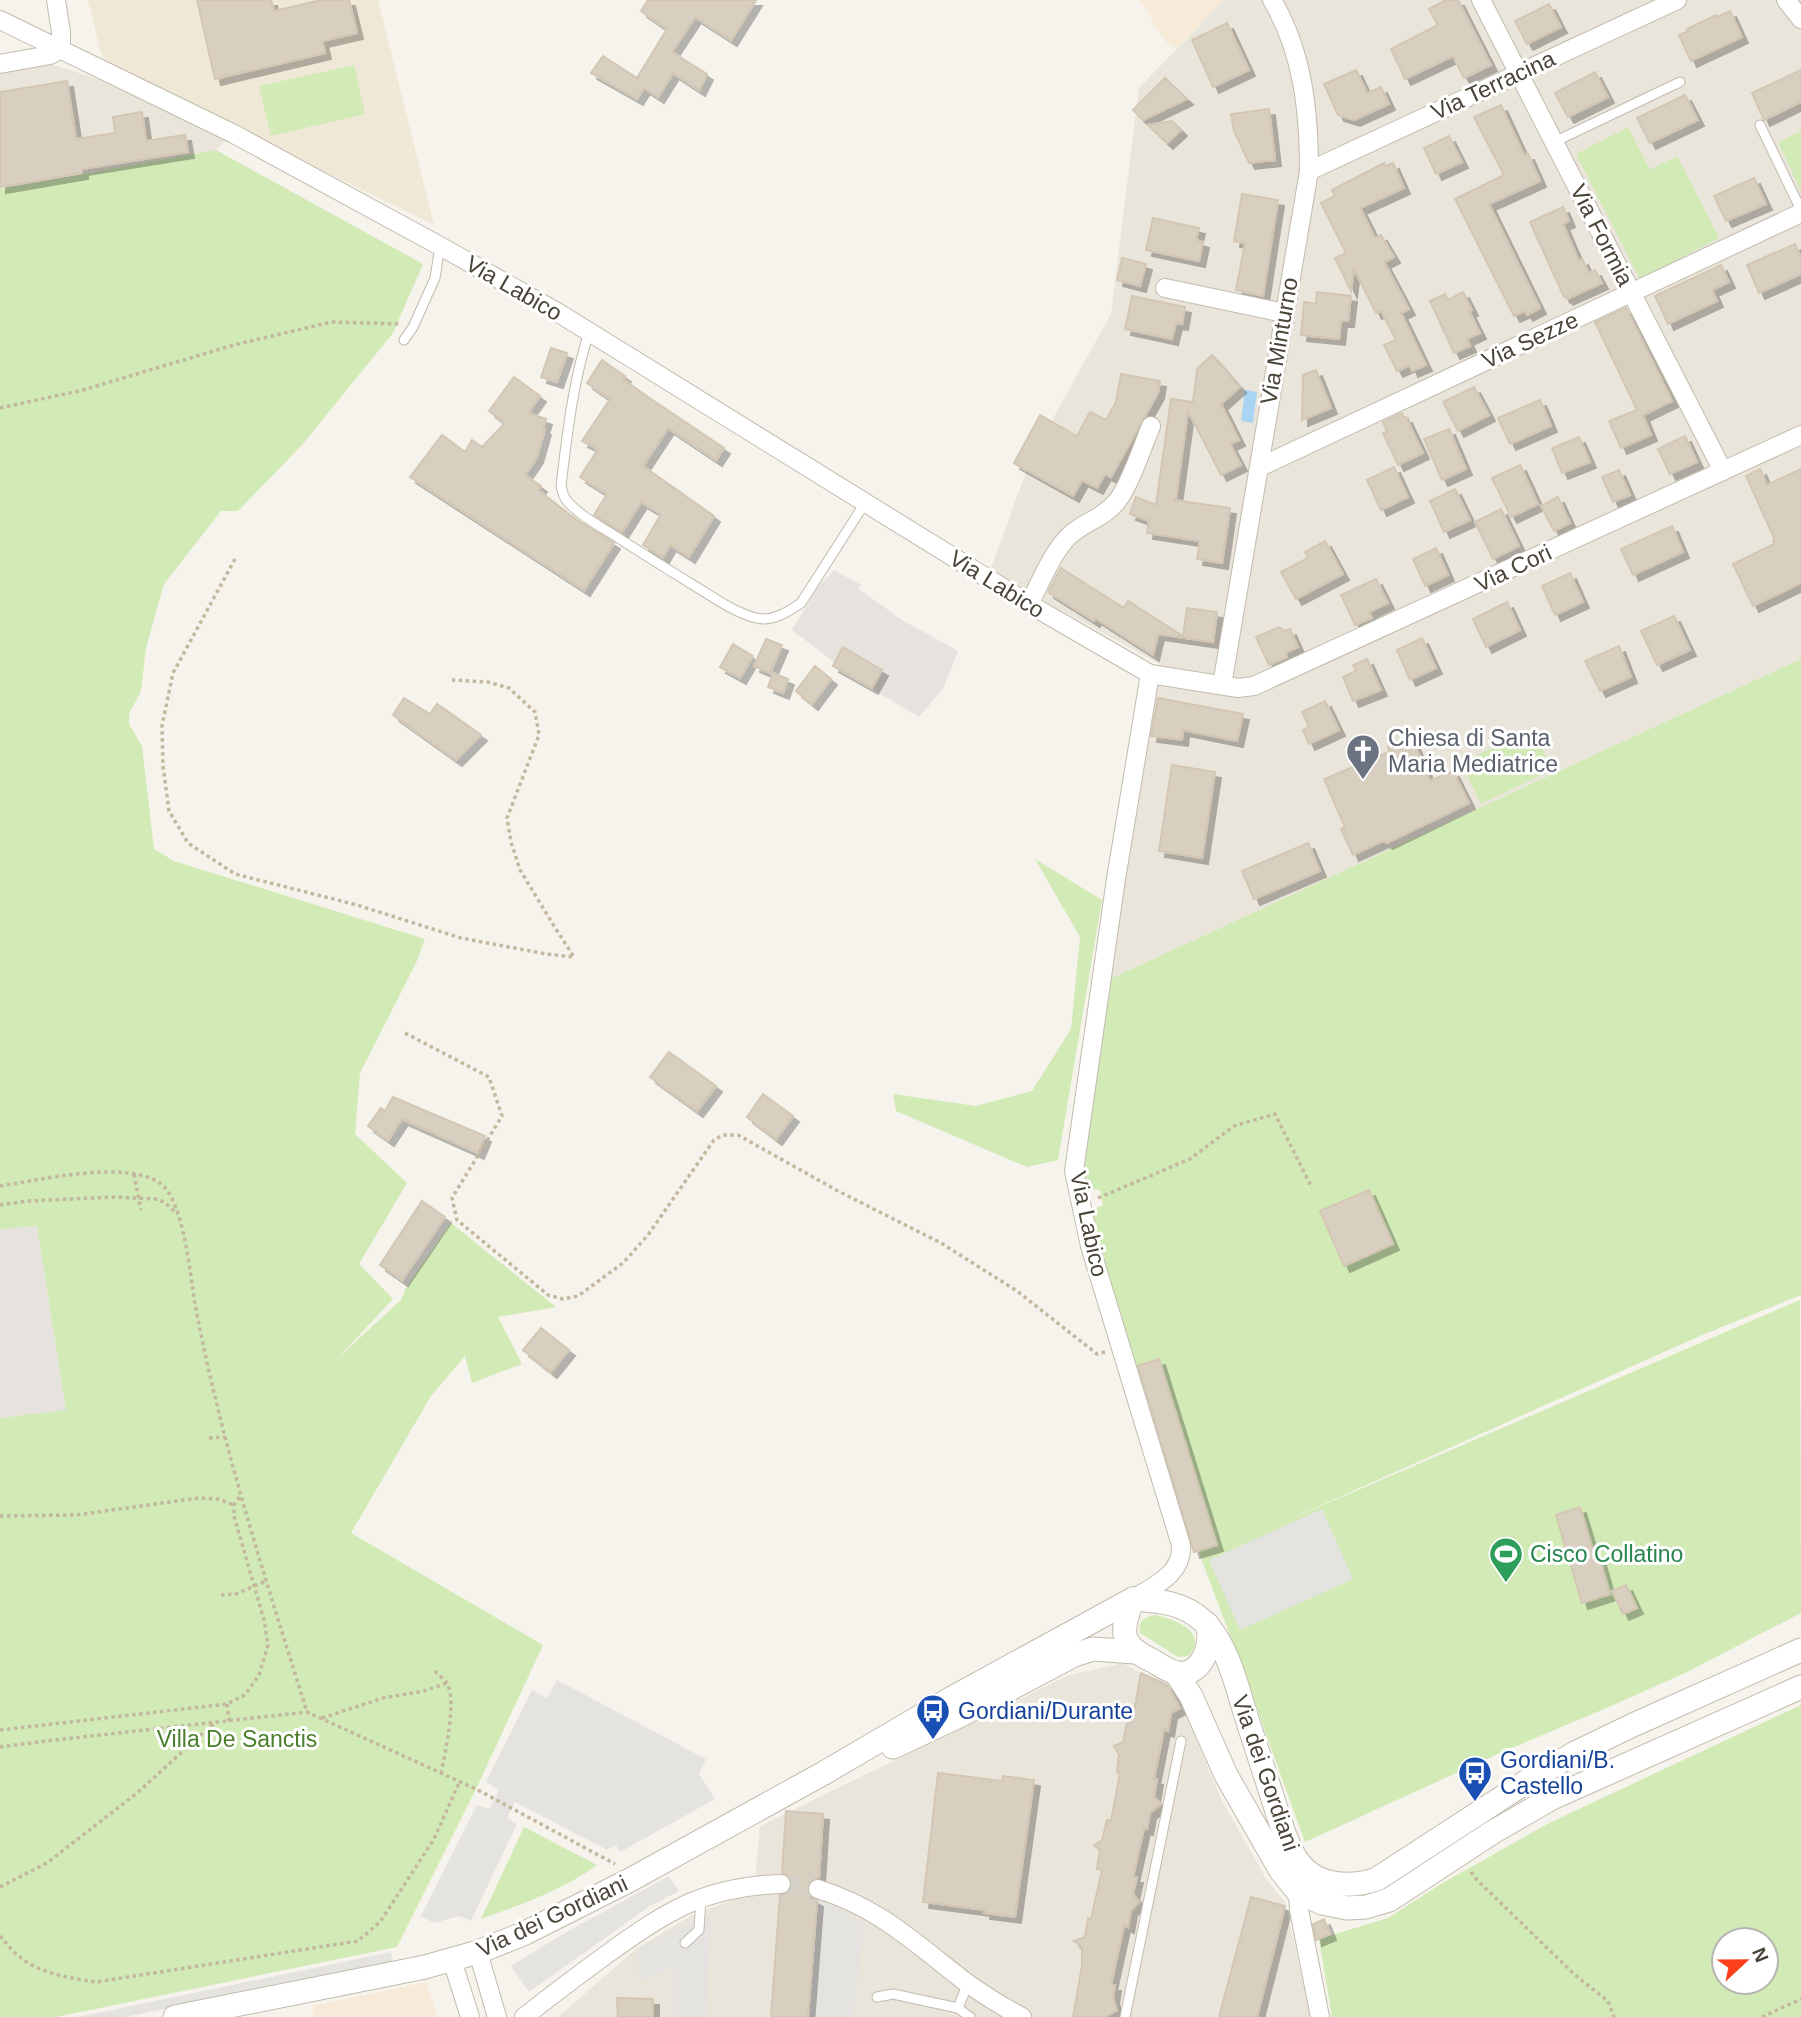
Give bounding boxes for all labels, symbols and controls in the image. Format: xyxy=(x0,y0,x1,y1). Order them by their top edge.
street label: Via Terracina xyxy=(1427,45,1559,125)
street label: Via Formia xyxy=(1565,180,1639,290)
street label: Via Labico xyxy=(461,250,567,326)
street label: Via Minturno xyxy=(1255,275,1303,407)
street label: Via Sezze xyxy=(1478,306,1582,374)
street label: Via Cori xyxy=(1471,539,1555,597)
street label: Via Labico xyxy=(945,545,1049,623)
place label: Chiesa di Santa Maria Mediatrice xyxy=(1388,725,1558,777)
church icon: Chiesa di Santa Maria Mediatrice xyxy=(1344,732,1382,781)
street label: Via Labico xyxy=(1065,1169,1113,1279)
sports icon: Cisco Collatino xyxy=(1487,1535,1525,1584)
place label: Cisco Collatino xyxy=(1530,1541,1683,1567)
bus stop icon: Gordiani/Durante xyxy=(914,1692,952,1741)
street label: Via dei Gordiani xyxy=(1227,1692,1305,1854)
place label: Gordiani/Durante xyxy=(958,1698,1133,1724)
park label: Villa De Sanctis xyxy=(157,1726,317,1752)
place label: Gordiani/B. Castello xyxy=(1500,1747,1615,1799)
bus stop icon: Gordiani/B. Castello xyxy=(1456,1754,1494,1803)
street label: Via dei Gordiani xyxy=(473,1870,631,1962)
north arrow xyxy=(1710,1926,1780,1996)
text: N xyxy=(1748,1945,1773,1965)

